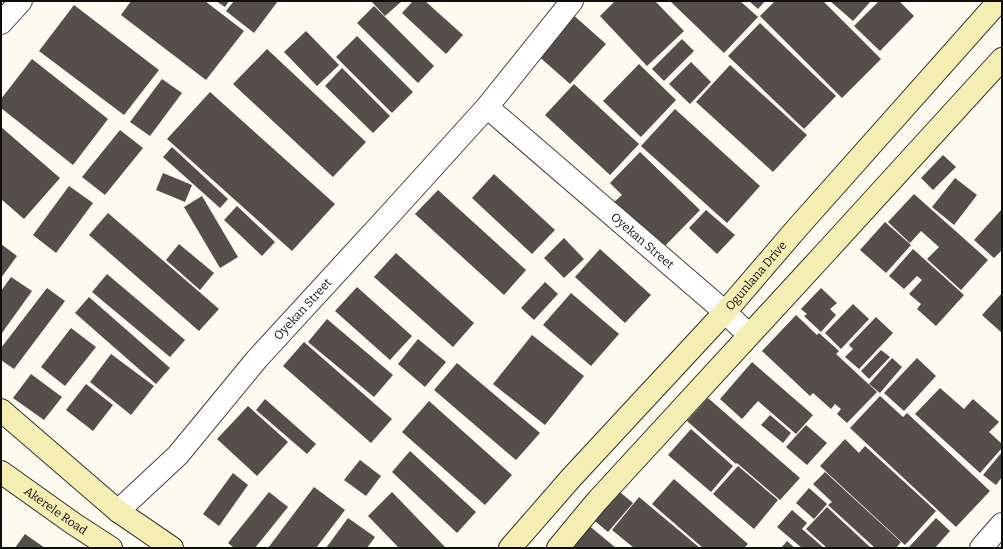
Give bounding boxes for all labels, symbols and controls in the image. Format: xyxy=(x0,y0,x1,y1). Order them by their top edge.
street label: Oyekan Street xyxy=(608,210,677,272)
street label: Ogunlana Drive xyxy=(723,238,790,313)
street label: Oyekan Street xyxy=(271,275,335,343)
street label: Akerele Road xyxy=(22,484,90,538)

